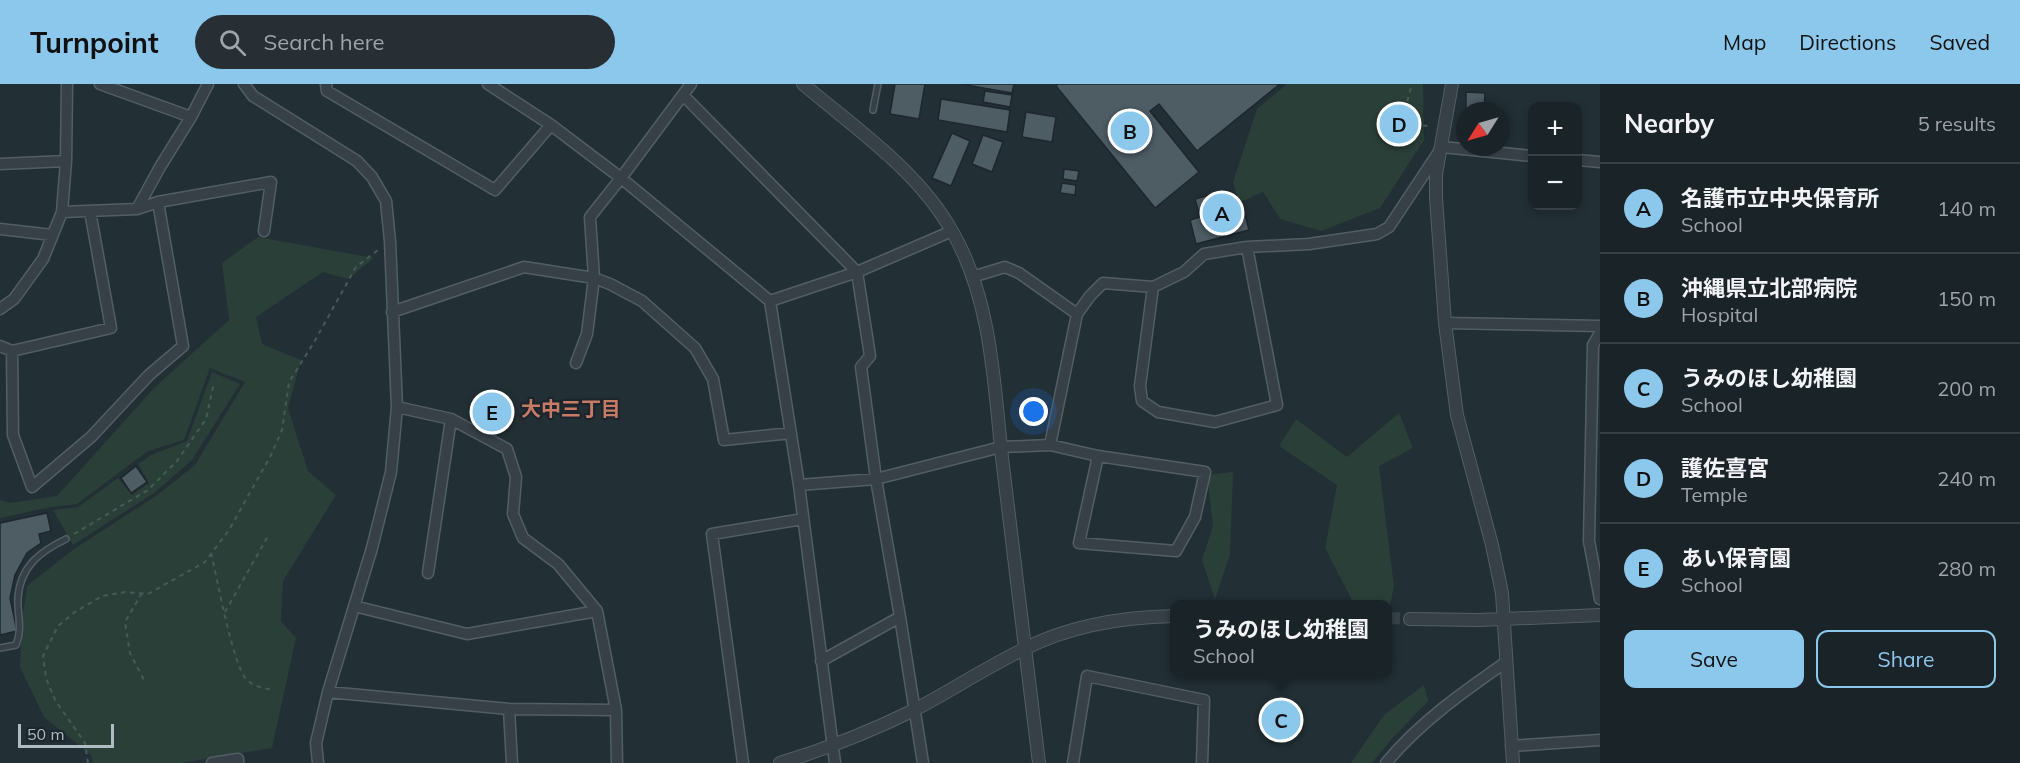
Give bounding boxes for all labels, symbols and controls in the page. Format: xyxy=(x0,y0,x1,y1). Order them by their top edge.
search box xyxy=(195,15,615,69)
text: Turnpoint xyxy=(30,25,159,60)
icon: search xyxy=(216,26,249,59)
text: Search here xyxy=(264,28,384,56)
text: Map xyxy=(1723,29,1766,55)
text: Directions xyxy=(1799,29,1896,55)
text: Saved xyxy=(1929,29,1990,55)
pin: D xyxy=(1380,102,1418,147)
north arrow xyxy=(1456,102,1510,156)
map controls xyxy=(1528,102,1582,210)
button: + xyxy=(1528,102,1582,156)
text: Nearby xyxy=(1624,107,1714,140)
pin: B xyxy=(1110,108,1150,154)
text: 5 results xyxy=(1918,111,1996,136)
button: − xyxy=(1528,156,1582,210)
text: 名護市立中央保育所 xyxy=(1681,184,1879,212)
pin: A xyxy=(1202,190,1242,236)
text: A xyxy=(1636,196,1651,221)
text: 140 m xyxy=(1937,196,1996,221)
text: School xyxy=(1681,212,1743,237)
text: 沖縄県立北部病院 xyxy=(1681,274,1857,302)
text: B xyxy=(1637,286,1650,311)
text: 150 m xyxy=(1937,286,1996,311)
text: Hospital xyxy=(1681,302,1758,327)
text: うみのほし幼稚園 xyxy=(1681,364,1857,392)
text: C xyxy=(1637,376,1650,401)
text: 200 m xyxy=(1937,376,1996,401)
pin: E xyxy=(472,390,512,434)
text: School xyxy=(1681,392,1743,417)
district label: 大中三丁目 xyxy=(521,396,621,421)
your location xyxy=(1019,397,1048,426)
text: 護佐喜宮 xyxy=(1681,454,1769,482)
text: D xyxy=(1636,466,1651,491)
text: 240 m xyxy=(1937,466,1996,491)
text: Temple xyxy=(1681,482,1748,507)
text: あい保育園 xyxy=(1681,544,1791,572)
text: E xyxy=(1638,556,1649,581)
text: 280 m xyxy=(1937,556,1996,581)
text: School xyxy=(1681,572,1743,597)
popup xyxy=(1170,600,1392,678)
text: うみのほし幼稚園 xyxy=(1193,615,1369,643)
button: Save xyxy=(1624,630,1804,688)
button: Share xyxy=(1816,630,1996,688)
text: School xyxy=(1193,643,1255,668)
pin: C xyxy=(1262,698,1300,742)
scale bar xyxy=(18,721,114,748)
text: 50 m xyxy=(27,724,64,744)

